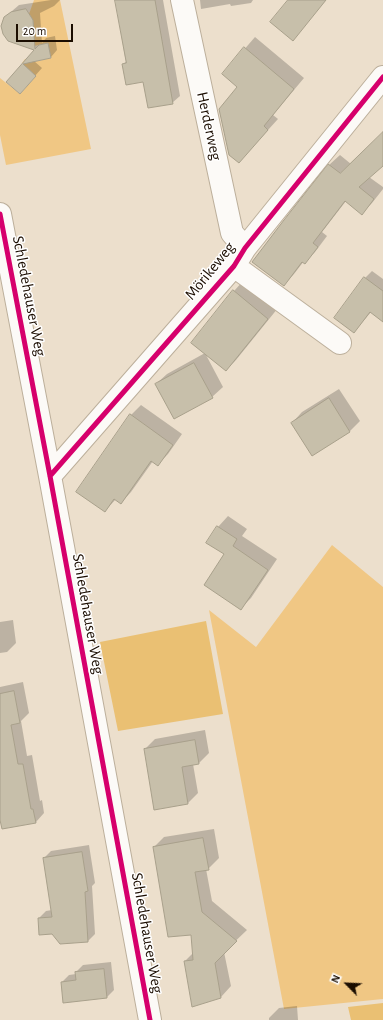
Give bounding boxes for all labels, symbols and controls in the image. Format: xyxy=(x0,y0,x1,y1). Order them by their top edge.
scale bar xyxy=(18,16,75,42)
text: 20 m xyxy=(23,25,46,37)
street label: Herderweg xyxy=(192,90,226,162)
street label: Schledehauser Weg xyxy=(8,234,50,358)
street label: Mörikeweg xyxy=(181,238,239,304)
street label: Schledehauser Weg xyxy=(68,552,108,676)
street label: Schledehauser Weg xyxy=(127,871,167,995)
north arrow xyxy=(327,964,367,1004)
text: N xyxy=(329,973,342,985)

